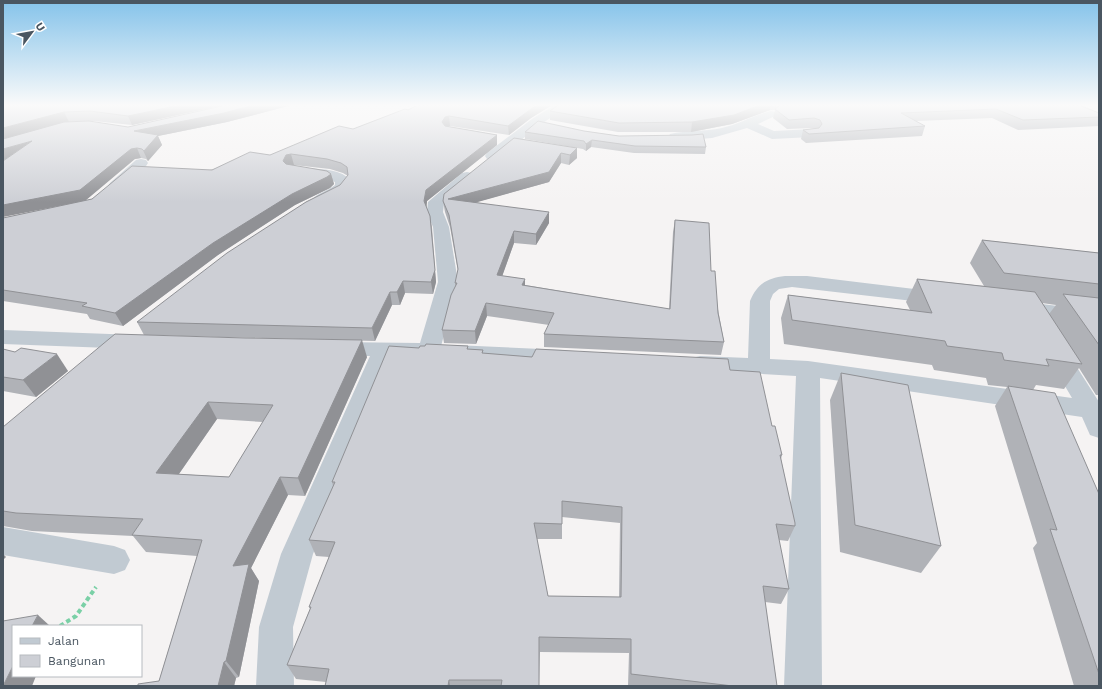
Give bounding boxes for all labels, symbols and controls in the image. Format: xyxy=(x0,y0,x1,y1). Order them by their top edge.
north arrow xyxy=(12,12,52,52)
text: U xyxy=(32,20,48,34)
legend xyxy=(12,625,142,677)
text: Jalan xyxy=(48,634,79,648)
text: Bangunan xyxy=(48,654,106,668)

